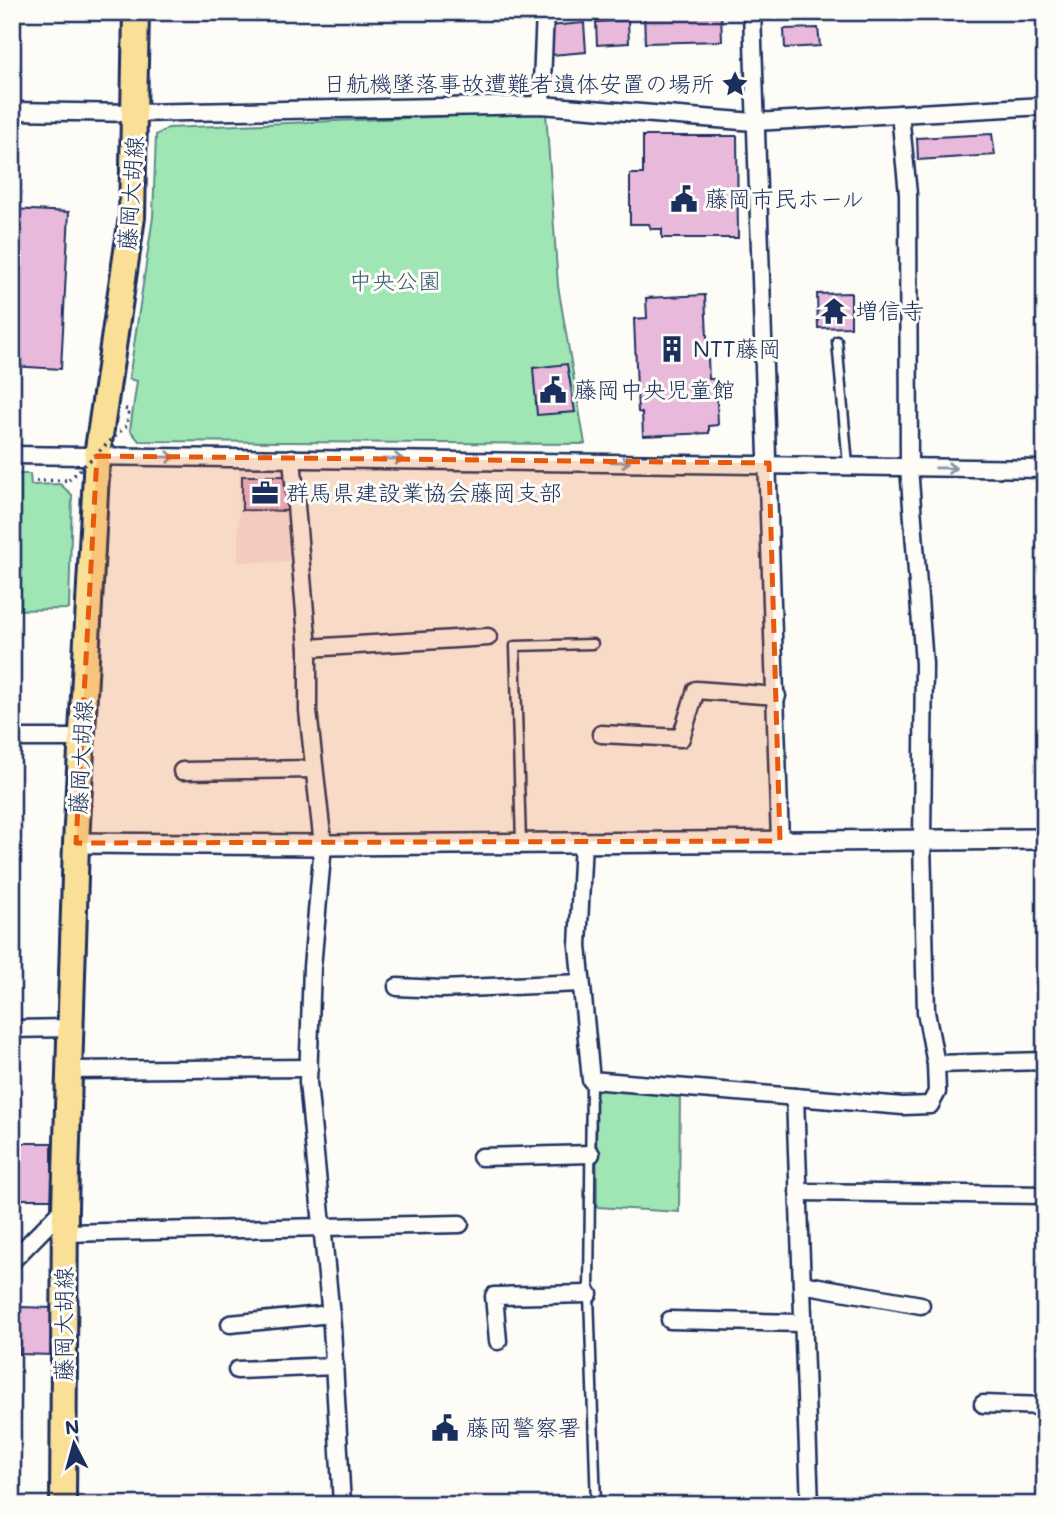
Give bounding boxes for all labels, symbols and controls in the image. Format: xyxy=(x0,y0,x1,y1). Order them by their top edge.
place label: 日航機墜落事故遭難者遺体安置の場所 xyxy=(323,68,714,98)
place icon: 日航機墜落事故遭難者遺体安置の場所 xyxy=(720,69,750,99)
street label: 藤岡大胡線 xyxy=(111,135,149,251)
place label: 藤岡市民ホール xyxy=(705,183,865,213)
public building icon: 藤岡市民ホール xyxy=(669,184,699,214)
park label: 中央公園 xyxy=(349,265,441,295)
place label: 増信寺 xyxy=(855,295,924,325)
temple icon: 増信寺 xyxy=(819,296,849,326)
place label: NTT藤岡 xyxy=(693,333,782,363)
building icon: NTT藤岡 xyxy=(657,334,687,364)
place label: 藤岡中央児童館 xyxy=(574,374,735,404)
public building icon: 藤岡中央児童館 xyxy=(538,375,568,405)
one-way arrow xyxy=(153,450,176,464)
one-way arrow xyxy=(381,452,404,466)
one-way arrow xyxy=(608,455,631,468)
one-way arrow xyxy=(934,461,957,474)
place label: 群馬県建設業協会藤岡支部 xyxy=(286,477,562,507)
office icon: 群馬県建設業協会藤岡支部 xyxy=(250,478,280,508)
street label: 藤岡大胡線 xyxy=(62,699,98,815)
street label: 藤岡大胡線 xyxy=(48,1267,78,1382)
north arrow xyxy=(38,1408,108,1478)
place label: 藤岡警察署 xyxy=(466,1412,581,1442)
text: N xyxy=(64,1413,81,1440)
public building icon: 藤岡警察署 xyxy=(430,1413,460,1443)

